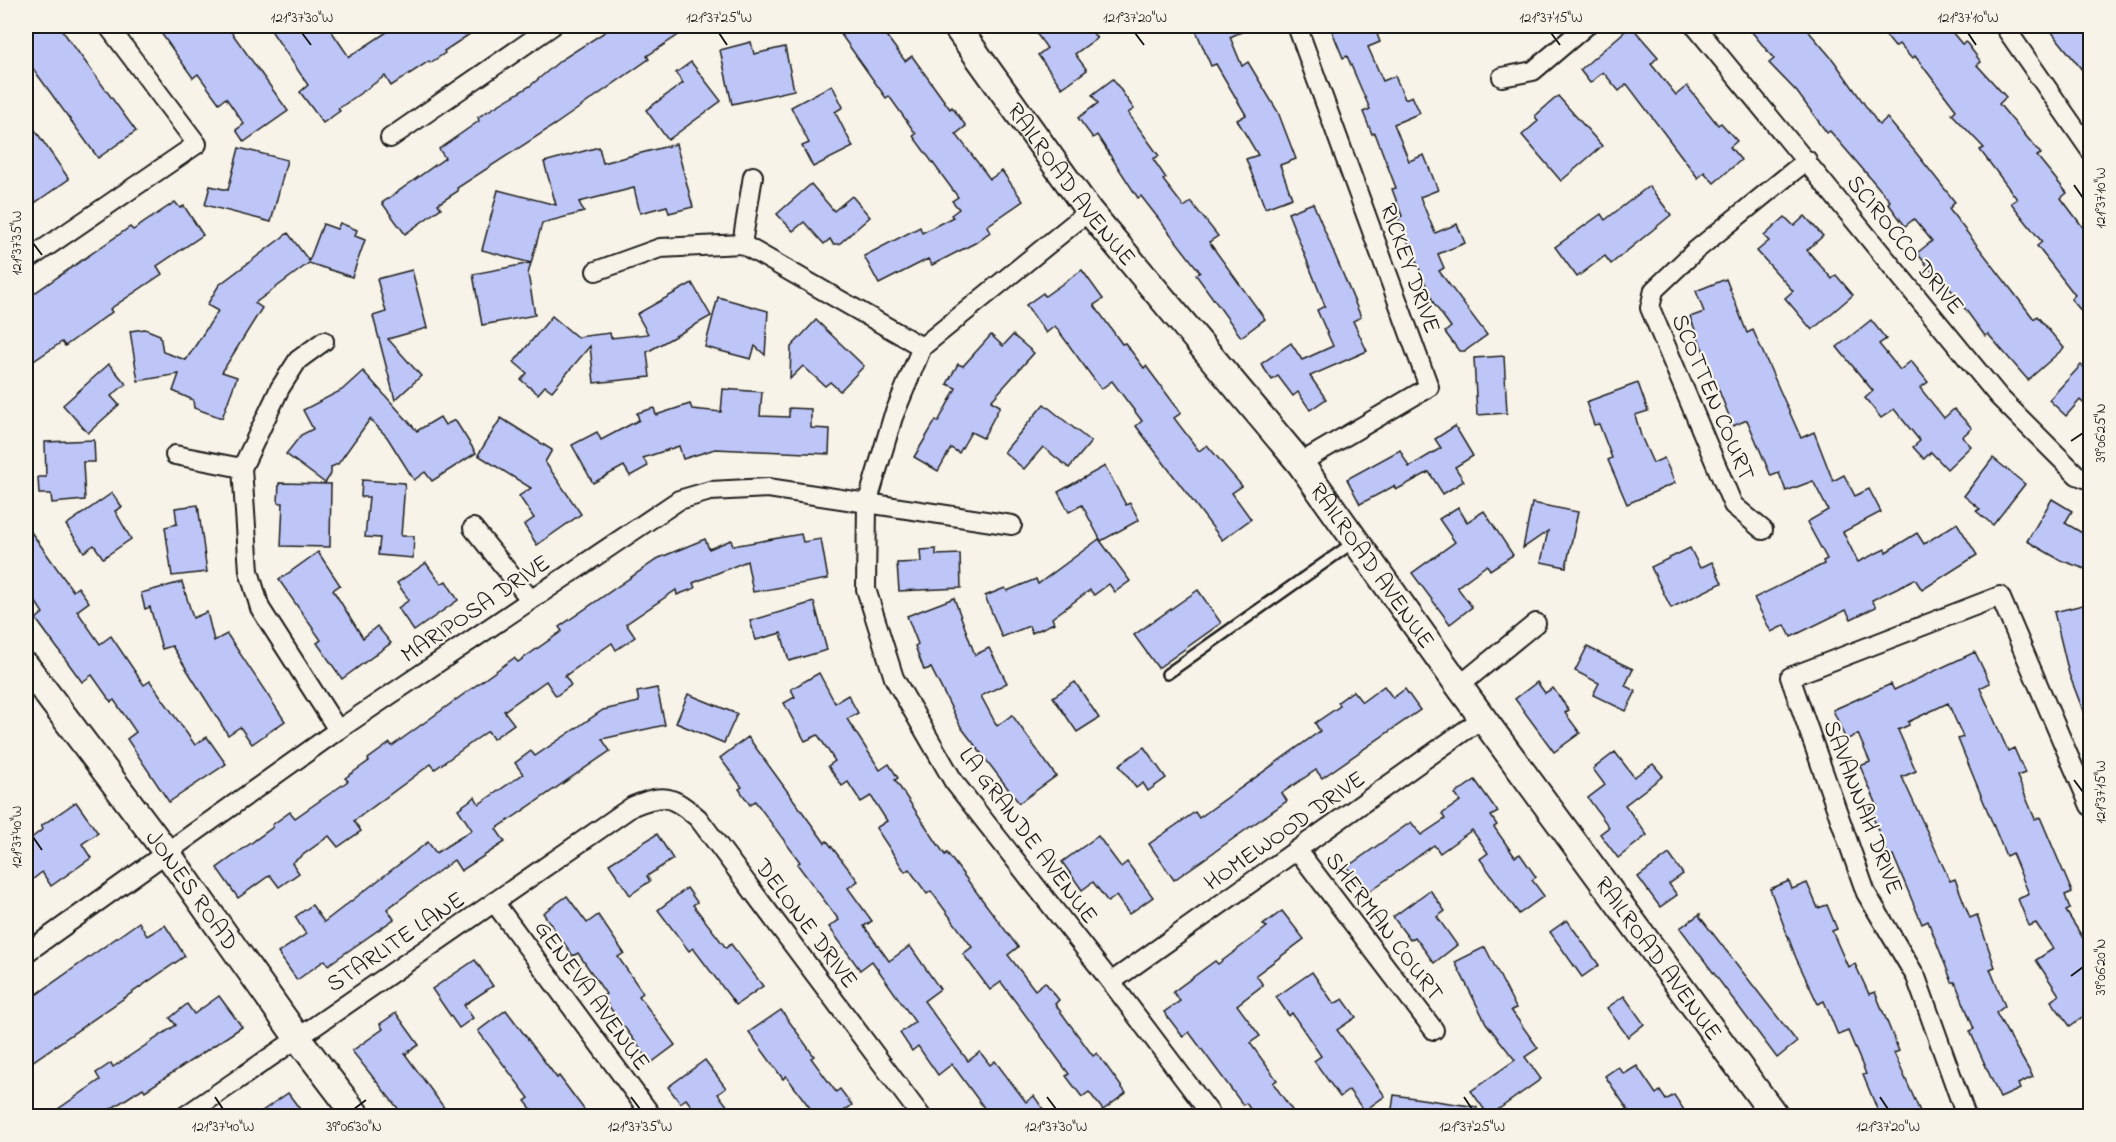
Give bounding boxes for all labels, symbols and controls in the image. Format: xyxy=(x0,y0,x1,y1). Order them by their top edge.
text: 121°37'30"W xyxy=(271,7,333,29)
text: 121°37'25"W xyxy=(686,7,752,29)
text: 121°37'20"W xyxy=(1103,7,1167,29)
text: 121°37'15"W xyxy=(1519,7,1583,29)
text: 121°37'10"W xyxy=(1937,7,1999,29)
street label: RAILROAD AVENUE xyxy=(997,96,1143,275)
text: 121°37'10"W xyxy=(2090,167,2112,229)
street label: SCIROCCO DRIVE xyxy=(1837,168,1971,323)
street label: RICKEY DRIVE xyxy=(1369,199,1448,339)
text: 121°37'35"W xyxy=(6,211,28,275)
street label: SCOTTEN COURT xyxy=(1661,309,1763,487)
text: 39°06'25"N xyxy=(2090,403,2112,463)
street label: RAILROAD AVENUE xyxy=(1299,476,1442,657)
street label: MARIPOSA DRIVE xyxy=(395,547,558,673)
street label: SAVANNAH DRIVE xyxy=(1812,716,1911,900)
street label: LA GRANDE AVENUE xyxy=(949,741,1105,932)
text: 121°37'15"W xyxy=(2090,760,2112,824)
street label: HOMEWOOD DRIVE xyxy=(1198,763,1373,901)
text: 121°37'40"W xyxy=(6,806,28,868)
street label: JONES ROAD xyxy=(135,823,246,959)
street label: SHERMAN COURT xyxy=(1315,845,1451,1010)
street label: DELONE DRIVE xyxy=(744,851,865,997)
street label: RAILROAD AVENUE xyxy=(1585,870,1729,1049)
street label: STARLITE LANE xyxy=(320,884,473,1002)
street label: GENEVA AVENUE xyxy=(524,914,658,1079)
text: 39°06'20"N xyxy=(2090,939,2112,995)
text: 121°37'40"W xyxy=(192,1116,254,1138)
text: 39°06'30"N xyxy=(326,1116,382,1138)
text: 121°37'35"W xyxy=(608,1116,672,1138)
text: 121°37'30"W xyxy=(1025,1116,1087,1138)
text: 121°37'25"W xyxy=(1439,1116,1505,1138)
text: 121°37'20"W xyxy=(1856,1116,1920,1138)

